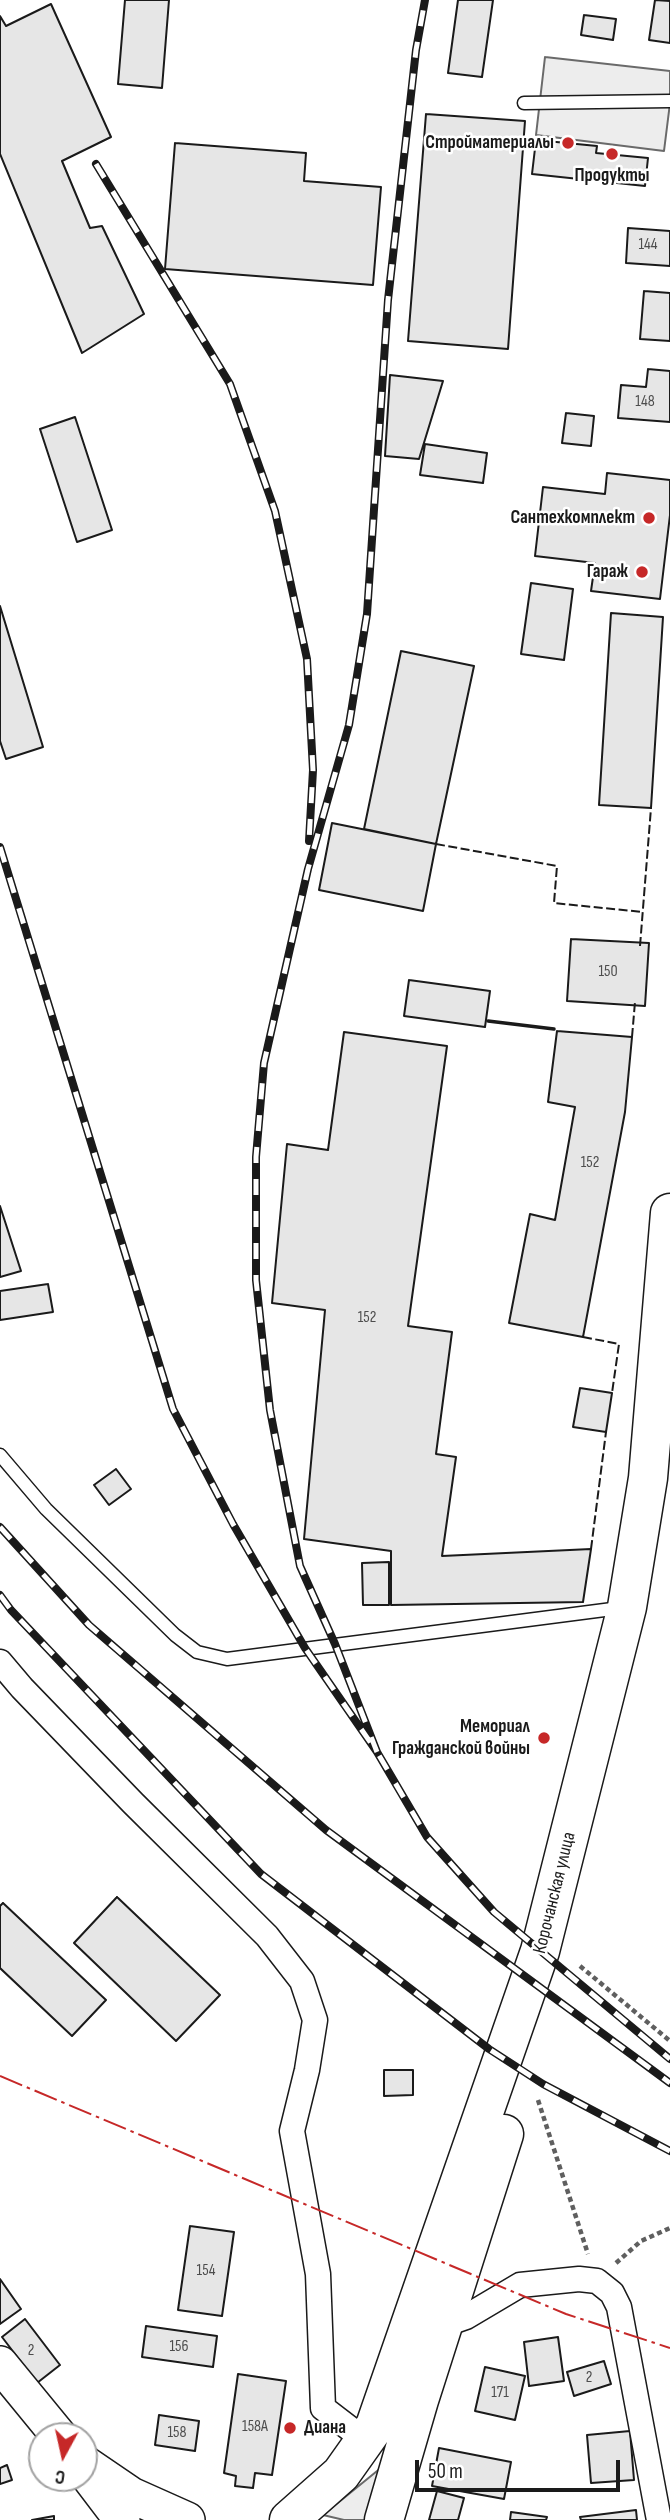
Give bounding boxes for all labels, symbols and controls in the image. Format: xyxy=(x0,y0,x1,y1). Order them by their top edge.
place label: Стройматериалы xyxy=(425,132,554,154)
marker: Стройматериалы xyxy=(560,135,576,151)
marker: Продукты xyxy=(604,146,620,162)
place label: Продукты xyxy=(575,165,649,187)
house number: 144 xyxy=(638,235,658,255)
house number: 148 xyxy=(635,392,655,412)
place label: Сантехкомплект xyxy=(511,507,635,529)
marker: Сантехкомплект xyxy=(641,510,657,526)
place label: Гараж xyxy=(587,561,628,583)
marker: Гараж xyxy=(634,564,650,580)
house number: 150 xyxy=(598,962,618,982)
house number: 152 xyxy=(581,1153,599,1173)
house number: 152 xyxy=(358,1308,376,1328)
place label: Мемориал Гражданской войны xyxy=(392,1716,530,1760)
marker: Мемориал Гражданской войны xyxy=(536,1730,552,1746)
street label: Корочанская улица xyxy=(529,1830,581,1956)
house number: 154 xyxy=(197,2261,215,2281)
house number: 156 xyxy=(169,2337,189,2357)
house number: 2 xyxy=(28,2341,34,2361)
house number: 2 xyxy=(586,2368,592,2388)
house number: 171 xyxy=(491,2383,509,2403)
house number: 158А xyxy=(242,2417,268,2437)
place label: Диана xyxy=(304,2417,346,2439)
marker: Диана xyxy=(282,2420,298,2436)
north arrow xyxy=(28,2422,98,2492)
house number: 158 xyxy=(167,2423,187,2443)
scale bar xyxy=(418,2446,623,2490)
text: 50 m xyxy=(428,2459,463,2484)
text: С xyxy=(54,2464,67,2488)

